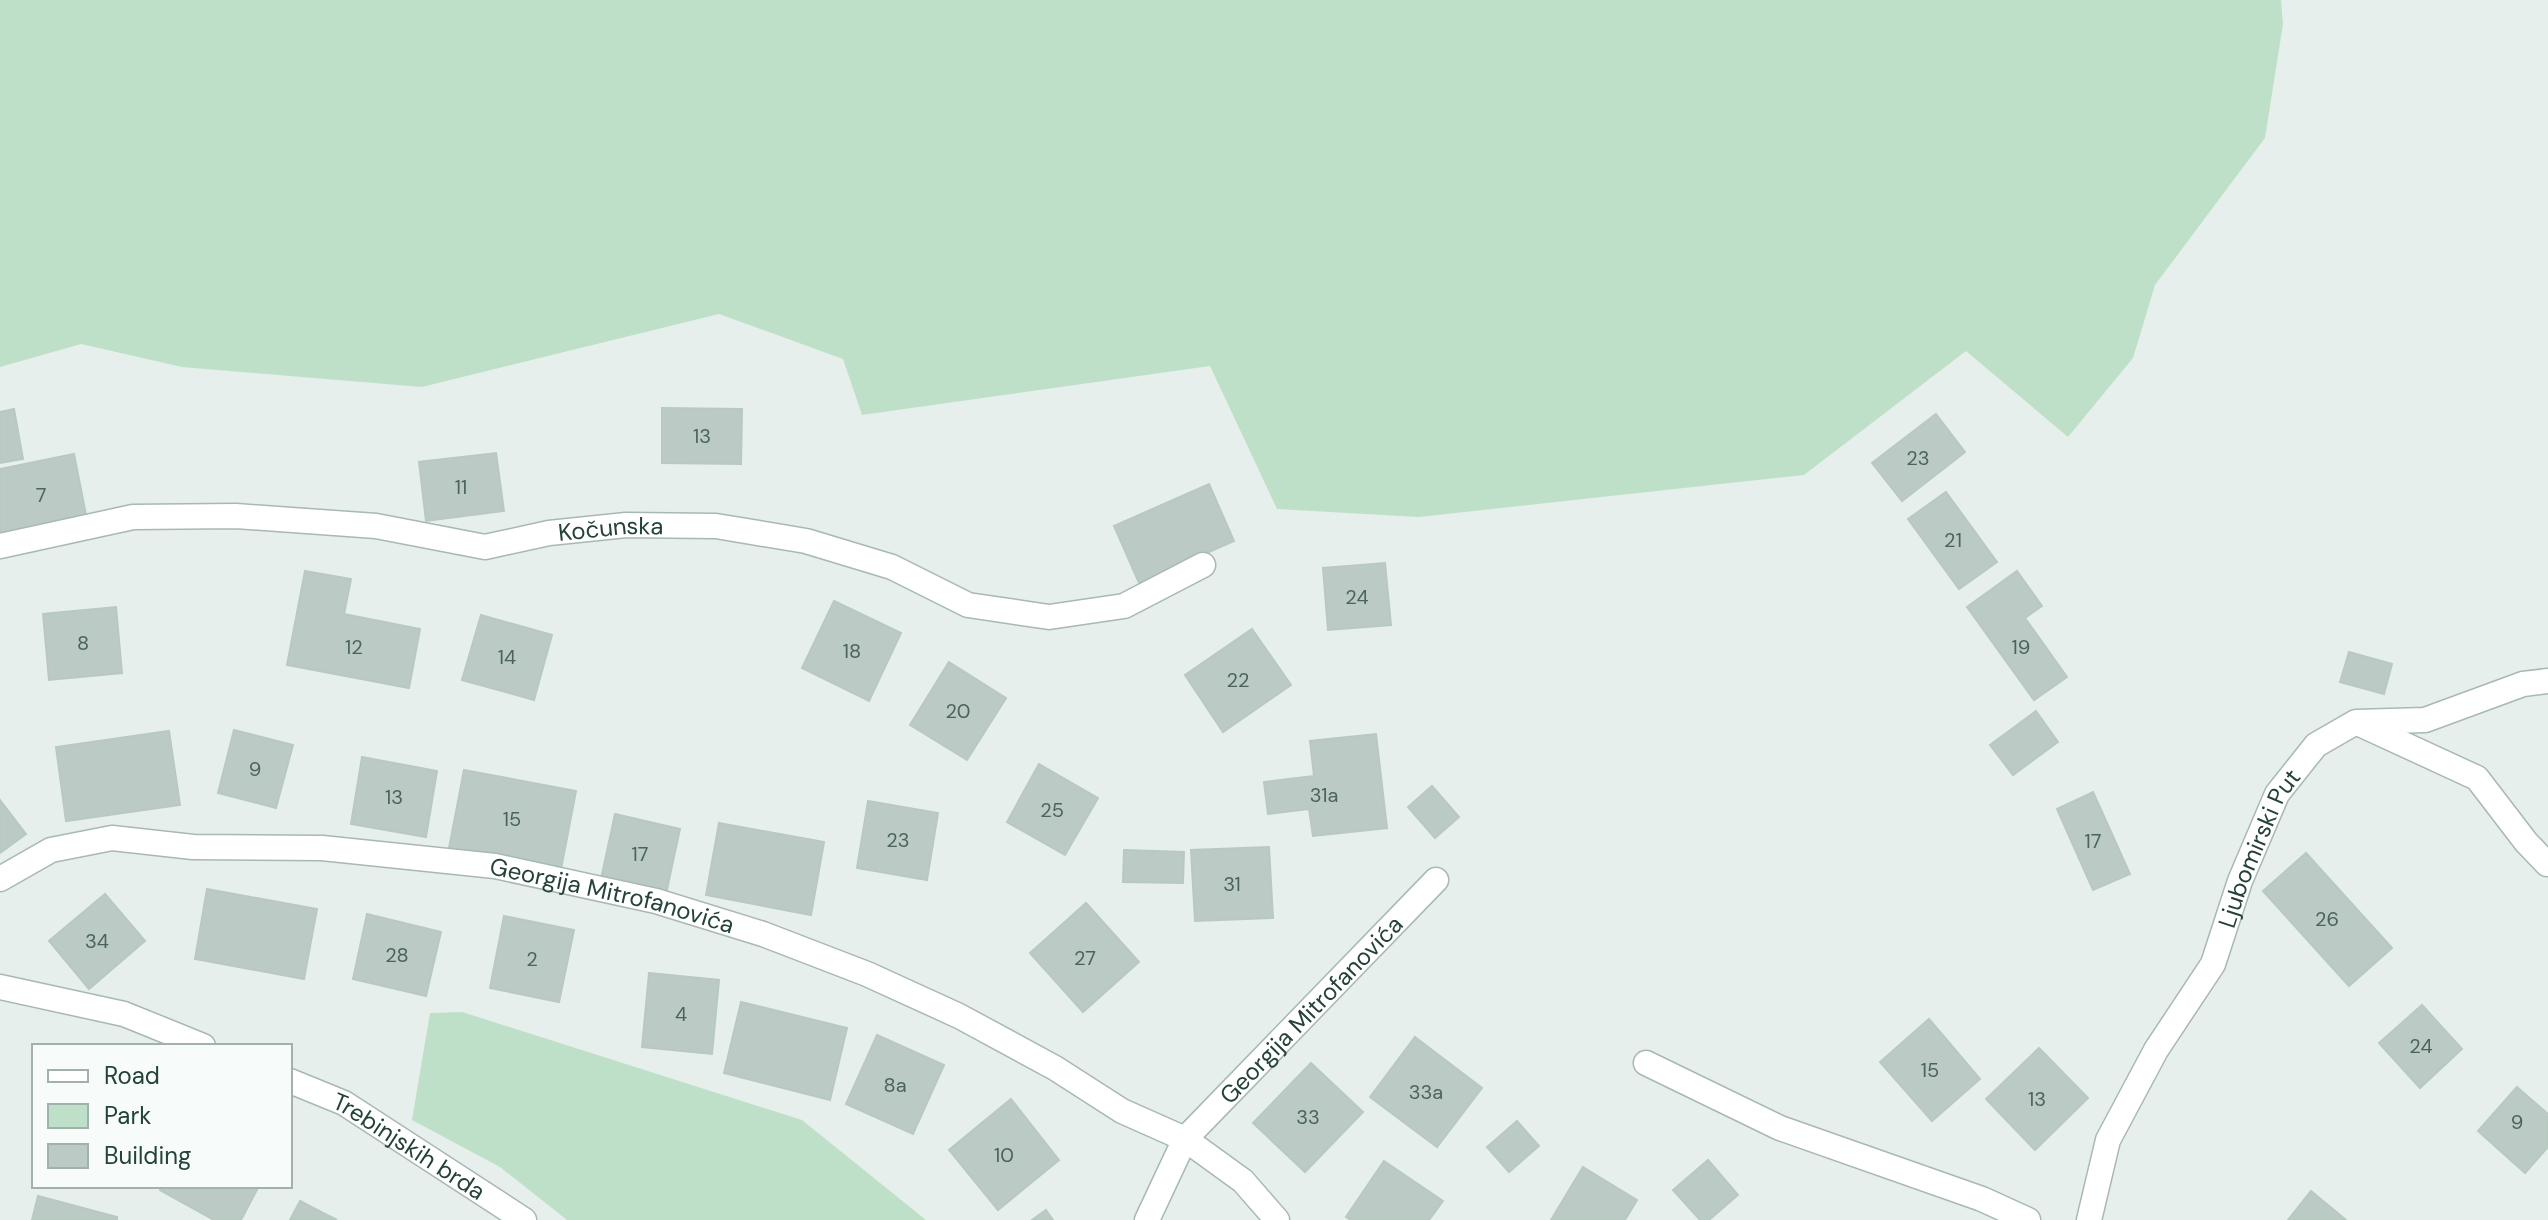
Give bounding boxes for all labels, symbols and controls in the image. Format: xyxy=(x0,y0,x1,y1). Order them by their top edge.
house number: 13 xyxy=(693,423,711,449)
house number: 23 xyxy=(1906,445,1930,471)
house number: 11 xyxy=(455,474,467,500)
house number: 7 xyxy=(36,482,46,508)
street label: Kočunska xyxy=(556,510,664,547)
house number: 21 xyxy=(1944,527,1962,553)
house number: 24 xyxy=(1345,584,1369,610)
house number: 8 xyxy=(77,630,89,656)
house number: 12 xyxy=(345,634,363,660)
house number: 19 xyxy=(2012,634,2030,660)
house number: 18 xyxy=(843,638,861,664)
house number: 14 xyxy=(498,644,516,670)
house number: 22 xyxy=(1226,667,1250,693)
house number: 20 xyxy=(946,698,971,724)
house number: 9 xyxy=(249,756,261,782)
street label: Ljubomirski Put xyxy=(2210,762,2307,932)
house number: 31a xyxy=(1310,782,1338,808)
house number: 13 xyxy=(385,784,403,810)
house number: 25 xyxy=(1040,797,1064,823)
house number: 15 xyxy=(503,806,521,832)
house number: 23 xyxy=(886,827,910,853)
house number: 17 xyxy=(2085,828,2101,854)
house number: 17 xyxy=(632,841,648,867)
street label: Georgija Mitrofanovića xyxy=(487,850,738,940)
house number: 31 xyxy=(1223,871,1241,897)
house number: 26 xyxy=(2315,906,2339,932)
street label: Georgija Mitrofanovića xyxy=(1212,909,1409,1110)
house number: 34 xyxy=(85,928,109,954)
house number: 28 xyxy=(385,942,409,968)
house number: 27 xyxy=(1074,945,1096,971)
house number: 2 xyxy=(526,946,538,972)
house number: 4 xyxy=(675,1001,687,1027)
house number: 24 xyxy=(2409,1033,2433,1059)
legend xyxy=(32,1044,292,1188)
house number: 15 xyxy=(1921,1057,1939,1083)
text: Road xyxy=(104,1060,160,1091)
house number: 8a xyxy=(883,1072,907,1098)
house number: 33a xyxy=(1409,1079,1443,1105)
street label: Trebinjskih brda xyxy=(328,1085,492,1206)
house number: 13 xyxy=(2028,1086,2046,1112)
text: Park xyxy=(104,1100,151,1131)
house number: 33 xyxy=(1296,1104,1320,1130)
house number: 9 xyxy=(2511,1109,2523,1135)
text: Building xyxy=(104,1140,191,1171)
house number: 10 xyxy=(994,1142,1014,1168)

